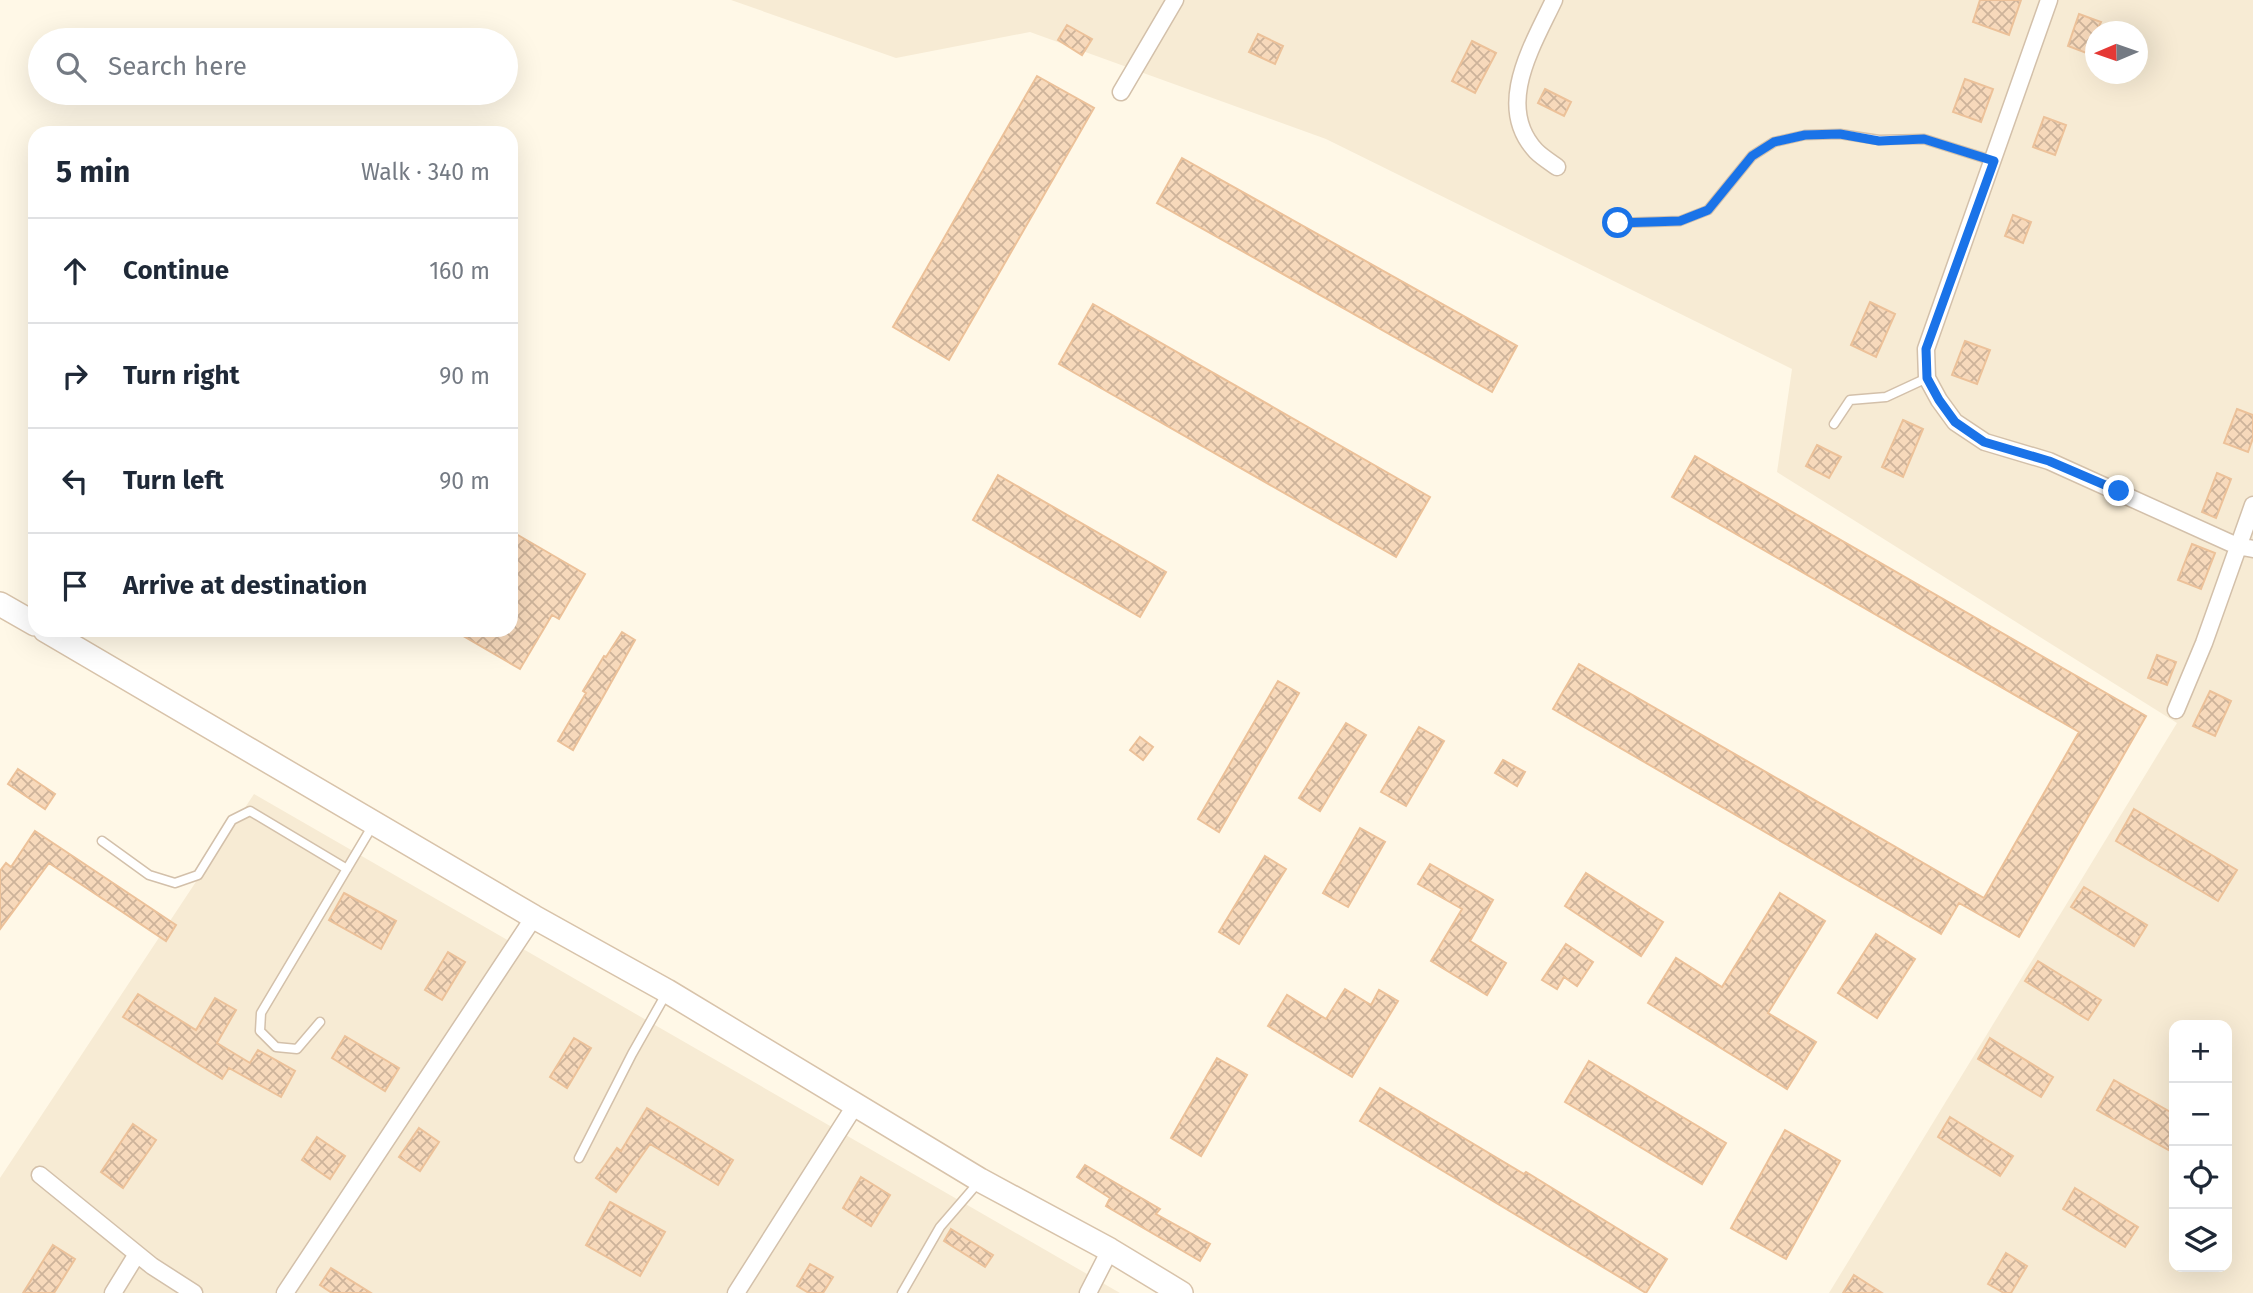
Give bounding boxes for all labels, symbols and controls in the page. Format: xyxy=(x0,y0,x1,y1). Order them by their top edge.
north arrow xyxy=(2085,21,2148,84)
search box xyxy=(28,28,518,105)
icon: search xyxy=(52,48,90,86)
text: Search here xyxy=(108,51,247,82)
text: 5 min xyxy=(56,154,130,190)
text: Walk · 340 m xyxy=(361,158,490,186)
route start xyxy=(1602,207,1633,238)
icon: ahead xyxy=(56,252,94,290)
text: Continue xyxy=(123,255,229,286)
text: 160 m xyxy=(429,257,490,285)
icon: right xyxy=(56,357,94,395)
text: Turn right xyxy=(123,360,240,391)
text: 90 m xyxy=(439,362,490,390)
icon: left xyxy=(56,462,94,500)
text: Turn left xyxy=(123,465,224,496)
text: 90 m xyxy=(439,467,490,495)
route end xyxy=(2103,475,2134,506)
icon: arrive xyxy=(56,567,94,605)
text: Arrive at destination xyxy=(123,570,367,601)
map controls xyxy=(2169,1020,2232,1272)
button: + xyxy=(2169,1020,2232,1083)
button: − xyxy=(2169,1083,2232,1146)
button: locate xyxy=(2169,1146,2232,1209)
button: layers xyxy=(2169,1209,2232,1272)

